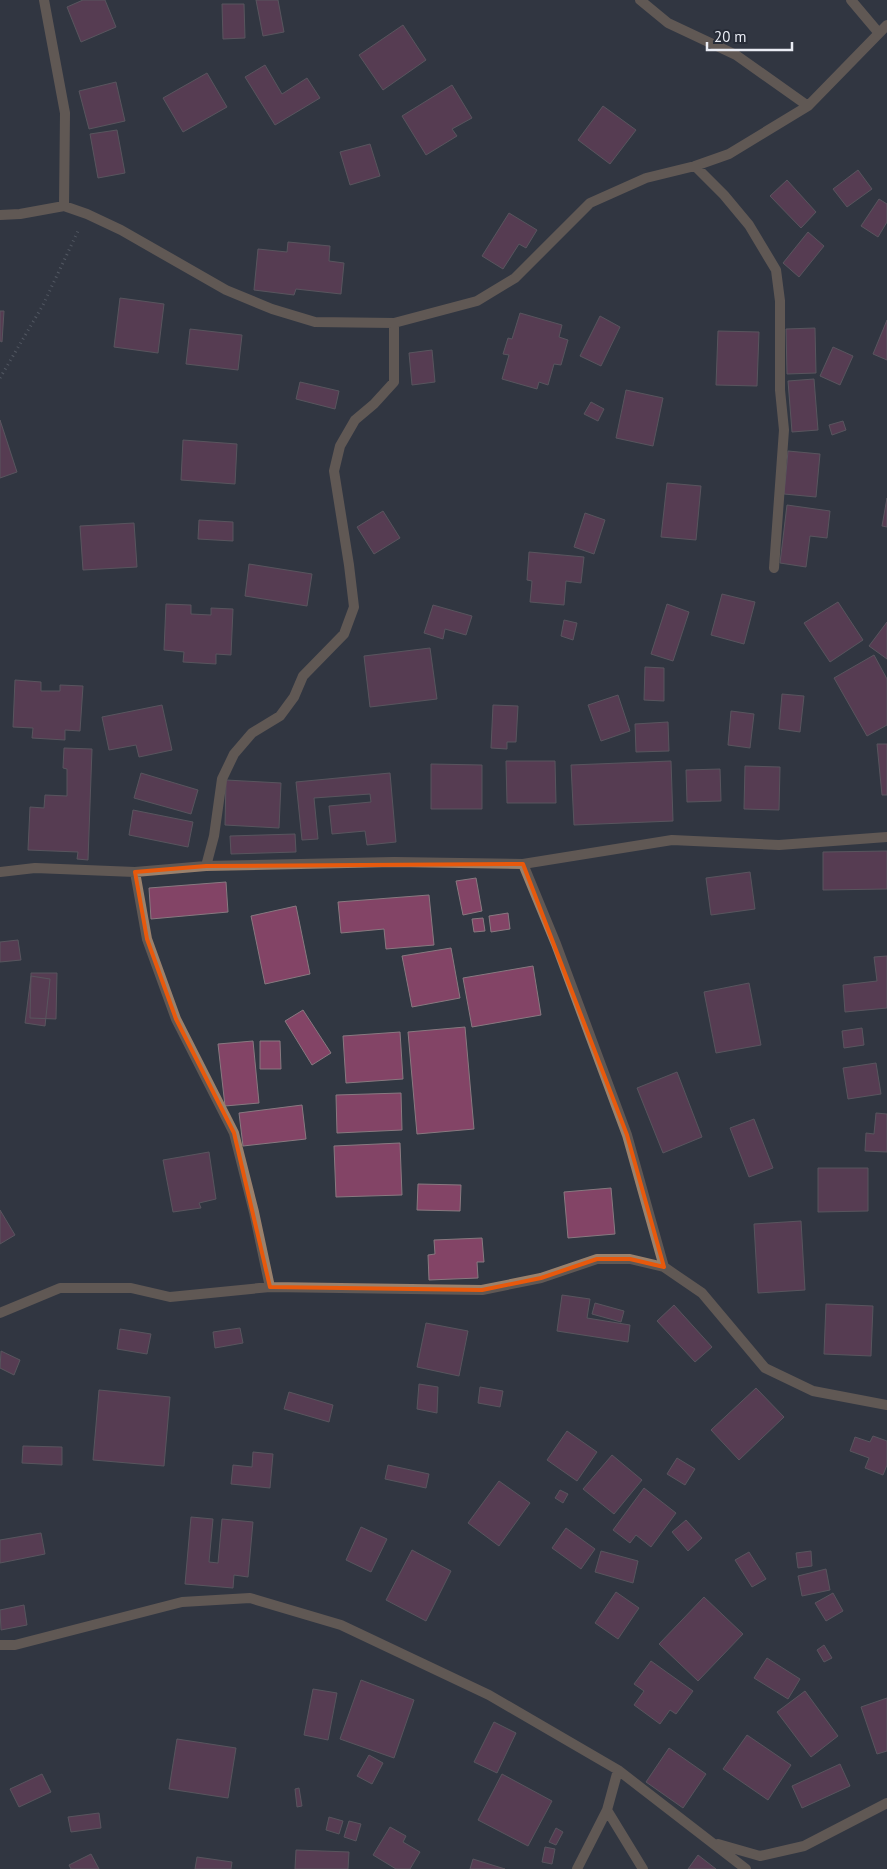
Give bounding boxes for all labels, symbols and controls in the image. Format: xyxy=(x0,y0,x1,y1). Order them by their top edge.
scale bar xyxy=(707,20,792,52)
text: 20 m xyxy=(714,27,747,46)

